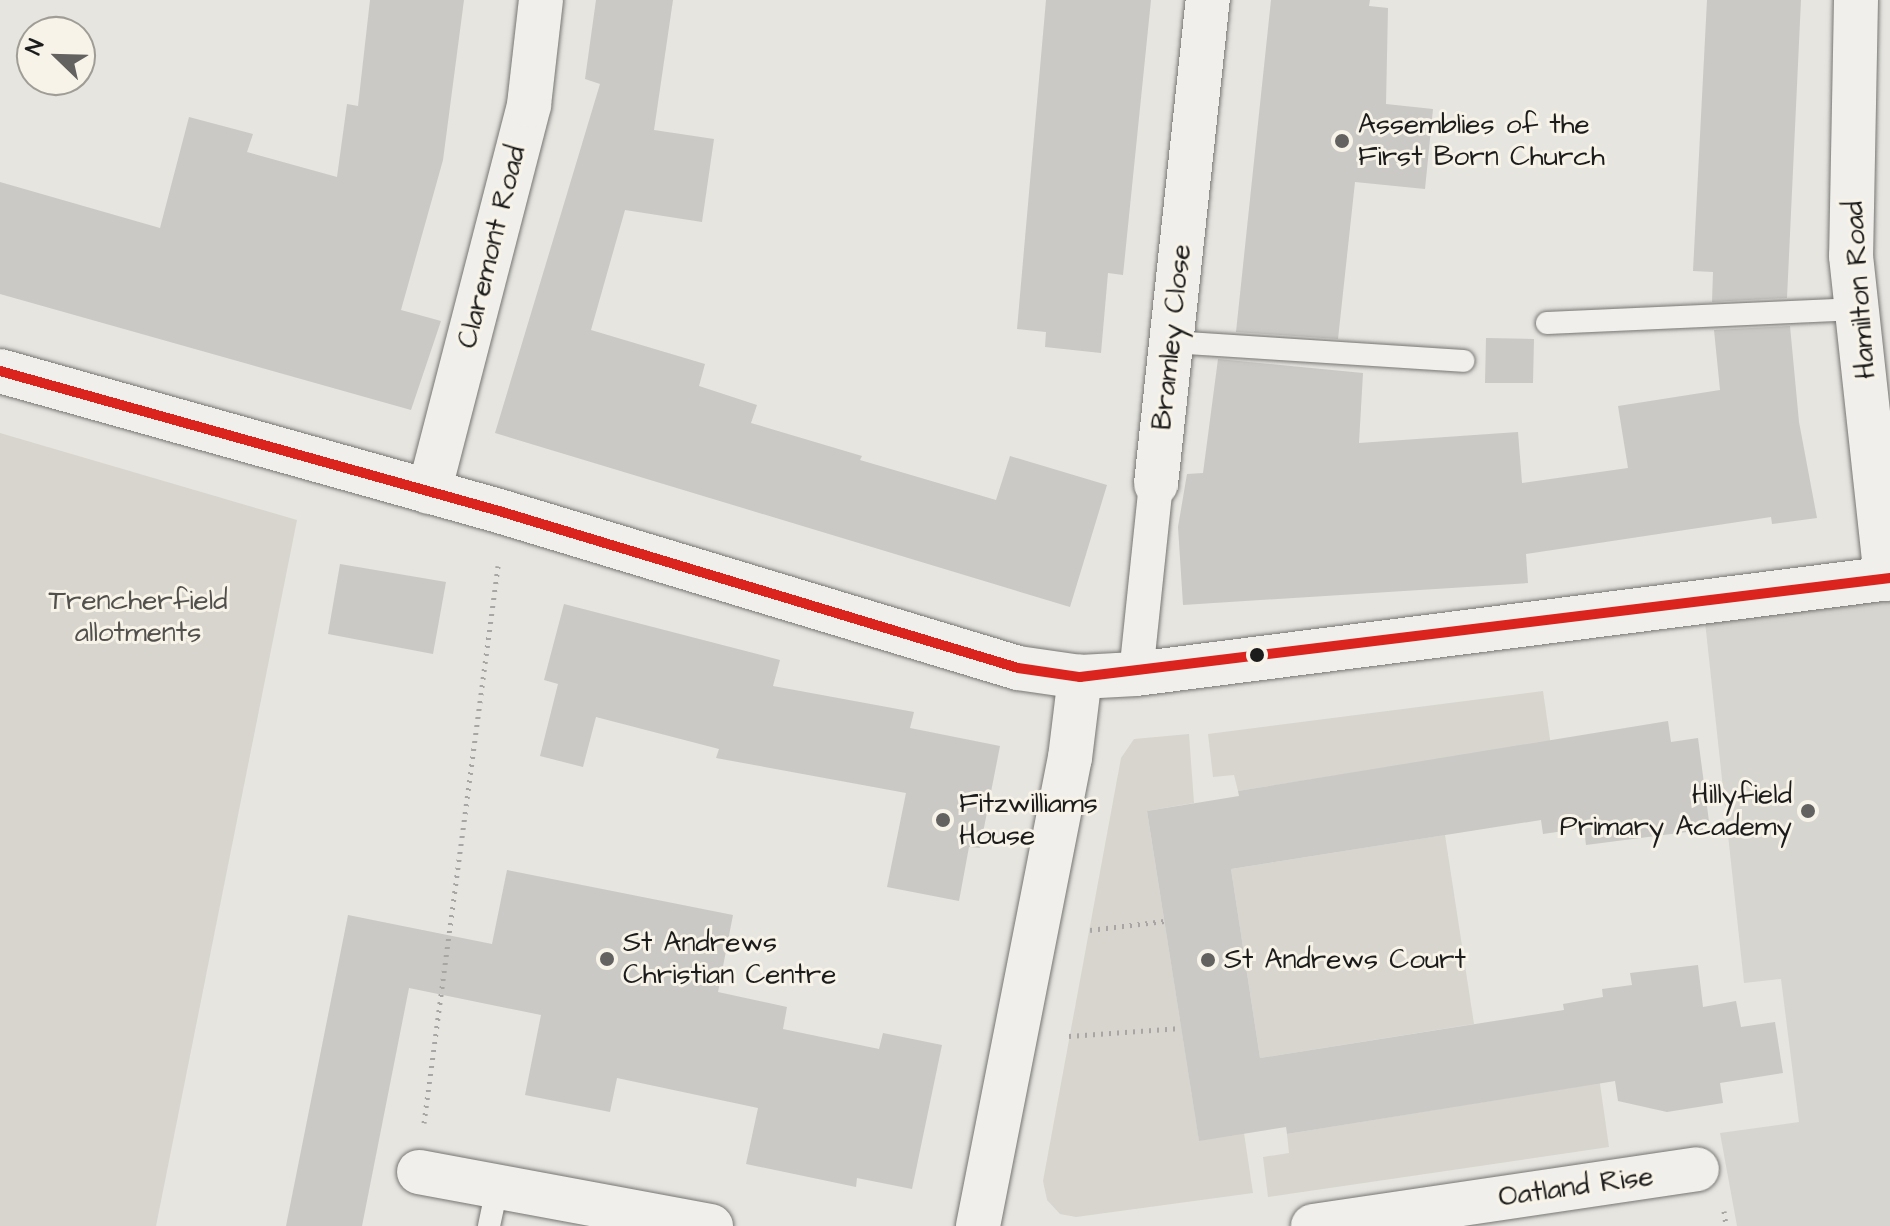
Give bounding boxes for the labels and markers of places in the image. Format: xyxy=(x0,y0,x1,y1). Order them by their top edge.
place label: Assemblies of the First Born Church xyxy=(1358,108,1605,174)
marker: Assemblies of the First Born Church xyxy=(1333,132,1351,150)
unlabelled marker xyxy=(1249,647,1265,663)
place label: Hillyfield Primary Academy xyxy=(1560,778,1792,844)
place label: Fitzwilliams House xyxy=(959,787,1098,853)
marker: Hillyfield Primary Academy xyxy=(1799,802,1817,820)
marker: Fitzwilliams House xyxy=(934,811,952,829)
place label: St Andrews Christian Centre xyxy=(623,926,836,992)
place label: St Andrews Court xyxy=(1224,943,1466,977)
marker: St Andrews Christian Centre xyxy=(598,950,616,968)
marker: St Andrews Court xyxy=(1199,951,1217,969)

